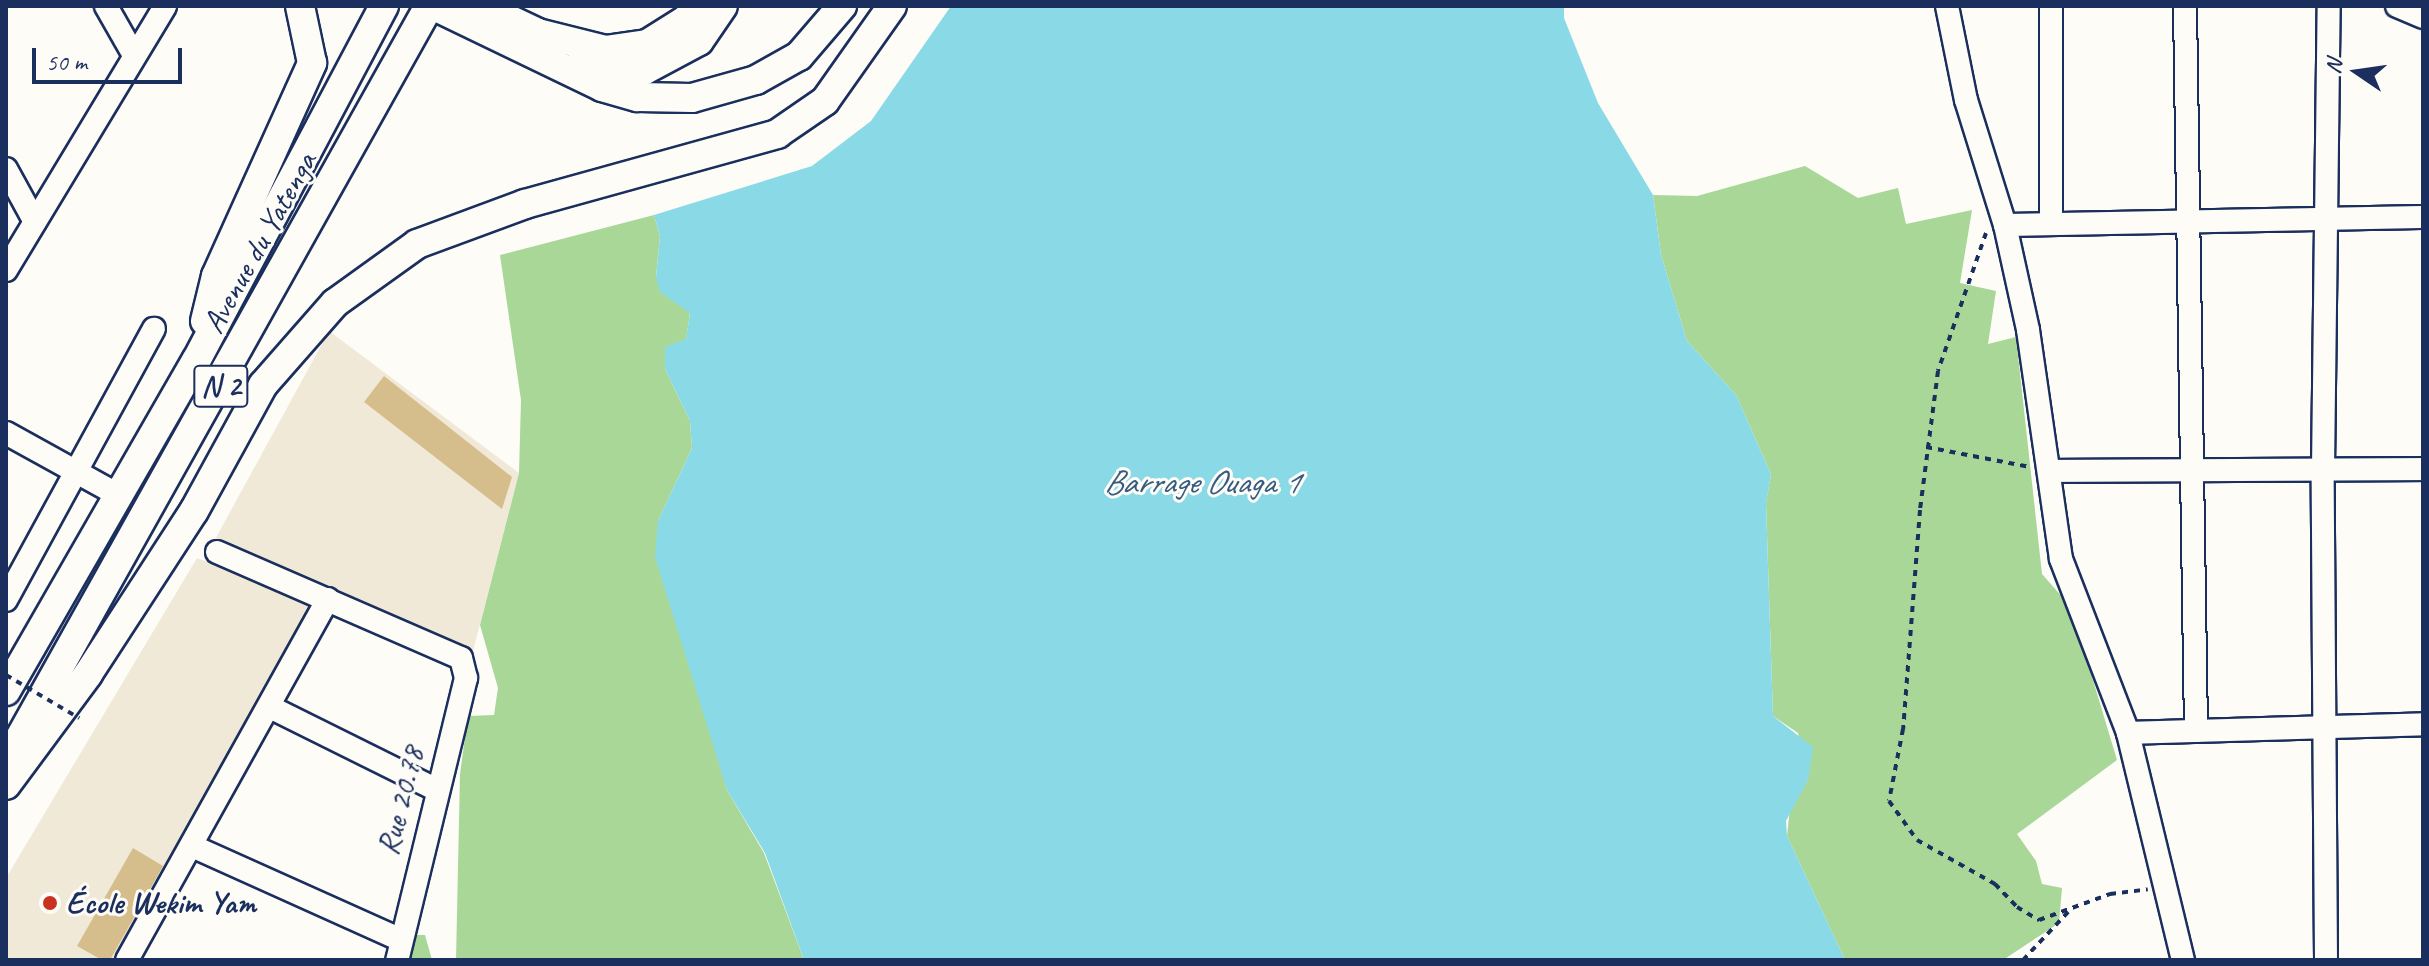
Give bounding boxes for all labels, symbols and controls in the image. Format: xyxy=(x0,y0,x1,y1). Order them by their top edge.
scale bar xyxy=(36,32,186,82)
north arrow xyxy=(2317,32,2397,112)
text: 50 m xyxy=(46,47,87,77)
text: N xyxy=(2318,57,2349,76)
street label: Avenue du Yatenga xyxy=(195,146,325,340)
road number: N 2 xyxy=(193,360,249,412)
water label: Barrage Ouaga 1 xyxy=(1104,462,1298,502)
street label: Rue 20.78 xyxy=(369,743,433,859)
place label: École Wekim Yam xyxy=(66,884,257,922)
marker: École Wekim Yam xyxy=(41,894,59,912)

